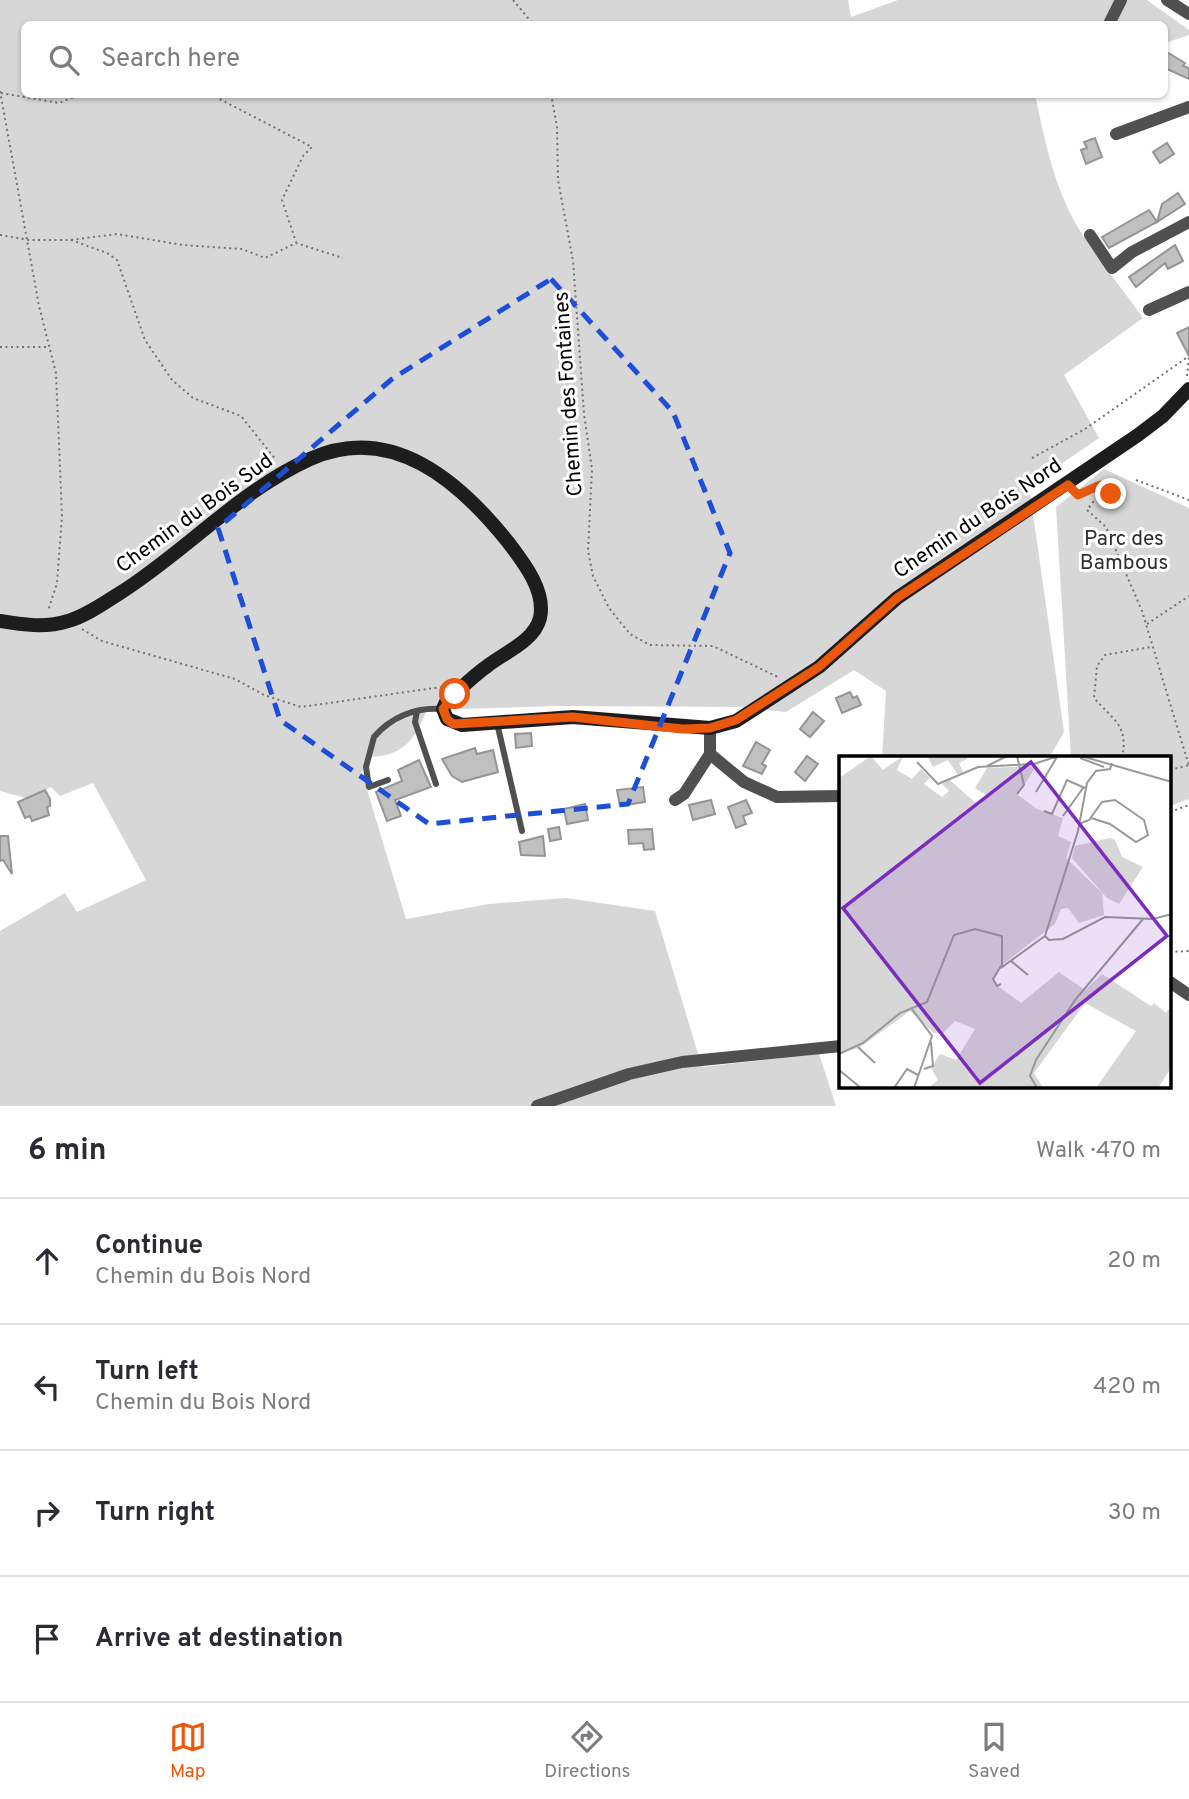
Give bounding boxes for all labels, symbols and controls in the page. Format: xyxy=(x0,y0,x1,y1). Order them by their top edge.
search box xyxy=(21,21,1168,98)
icon: search xyxy=(45,41,83,79)
text: Search here xyxy=(101,43,240,76)
street label: Chemin des Fontaines xyxy=(548,291,590,497)
street label: Chemin du Bois Sud xyxy=(111,448,279,580)
street label: Chemin du Bois Nord xyxy=(889,453,1067,585)
route end xyxy=(1095,478,1126,509)
park label: Parc des Bambous xyxy=(1080,526,1168,577)
route start xyxy=(439,678,470,709)
inset map xyxy=(839,756,1172,1088)
text: 6 min xyxy=(28,1133,106,1170)
text: Walk · 470 m xyxy=(1036,1137,1161,1166)
text: Continue xyxy=(95,1230,203,1263)
icon: ahead xyxy=(28,1242,66,1280)
text: 20 m xyxy=(1107,1247,1161,1276)
text: Chemin du Bois Nord xyxy=(95,1263,311,1292)
text: Turn left xyxy=(95,1356,199,1389)
icon: left xyxy=(28,1368,66,1406)
text: 420 m xyxy=(1093,1373,1161,1402)
text: Chemin du Bois Nord xyxy=(95,1389,311,1418)
icon: right xyxy=(28,1494,66,1532)
text: Turn right xyxy=(95,1497,215,1530)
text: 30 m xyxy=(1108,1499,1161,1528)
icon: arrive xyxy=(28,1620,66,1658)
text: Arrive at destination xyxy=(95,1623,343,1656)
tab: Map xyxy=(169,1718,207,1784)
tab: Directions xyxy=(544,1718,631,1784)
tab: Saved xyxy=(968,1718,1020,1784)

